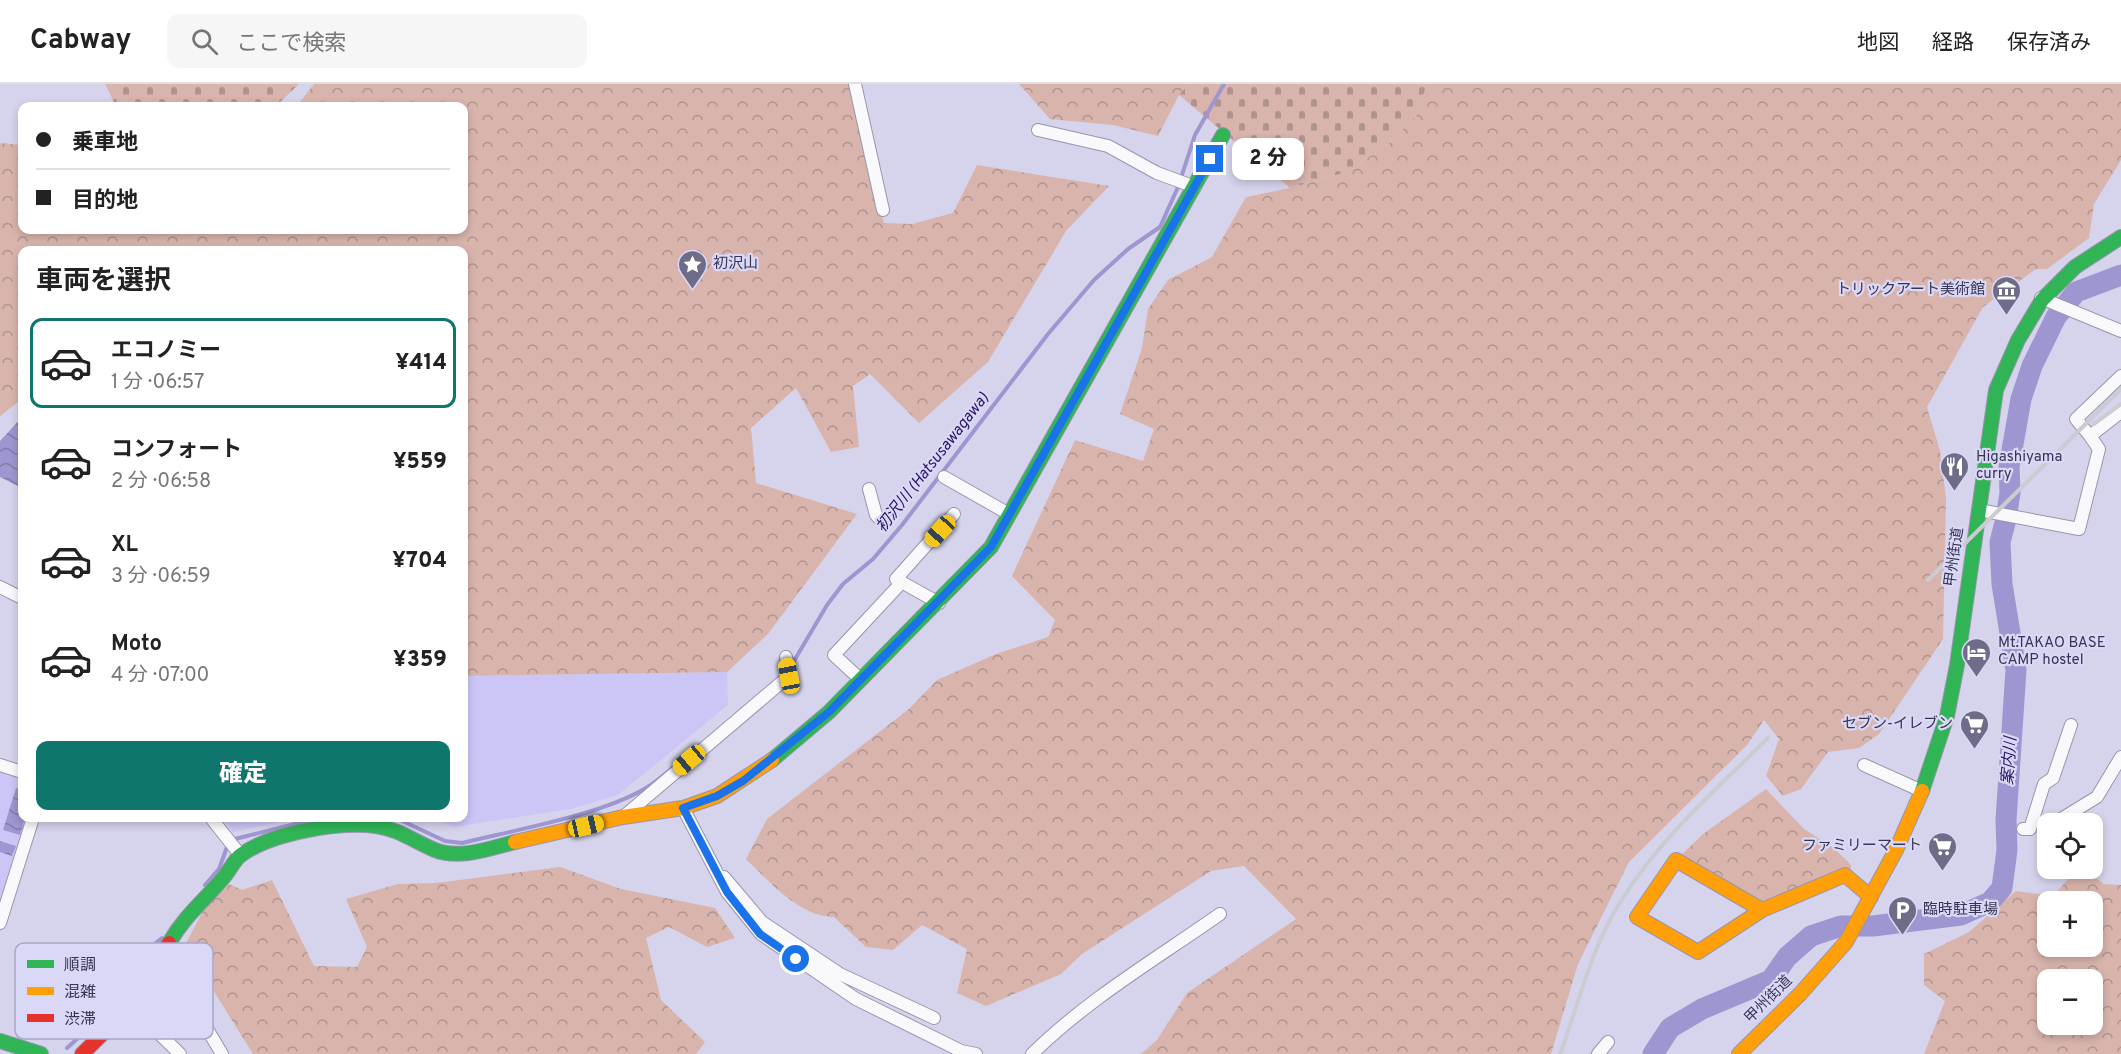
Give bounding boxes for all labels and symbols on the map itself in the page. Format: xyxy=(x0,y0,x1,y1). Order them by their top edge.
callout: 2 分 xyxy=(1231,138,1303,180)
route end xyxy=(1196,145,1223,172)
place icon: 初沢山 xyxy=(676,248,708,290)
place label: 初沢山 xyxy=(713,255,758,274)
museum icon: トリックアート美術館 xyxy=(1990,274,2022,316)
place label: トリックアート美術館 xyxy=(1836,280,1985,300)
water label: 初沢川 (Hatsusawagawa) xyxy=(872,389,994,537)
place label: Higashiyama curry xyxy=(1976,448,2062,484)
restaurant icon: Higashiyama curry xyxy=(1939,450,1971,492)
car xyxy=(921,512,959,550)
street label: 甲州街道 xyxy=(1940,526,1969,588)
place label: Mt.TAKAO BASE CAMP hostel xyxy=(1998,634,2106,670)
hotel icon: Mt.TAKAO BASE CAMP hostel xyxy=(1961,636,1993,678)
car xyxy=(777,657,801,695)
supermarket icon: セブン-イレブン xyxy=(1958,708,1990,750)
place label: セブン-イレブン xyxy=(1842,715,1953,734)
water label: 案内川 xyxy=(1998,734,2022,786)
car xyxy=(669,742,709,778)
car xyxy=(566,813,606,839)
supermarket icon: ファミリーマート xyxy=(1927,830,1959,872)
place label: ファミリーマート xyxy=(1802,837,1922,856)
parking icon: 臨時駐車場 xyxy=(1886,894,1918,936)
place label: 臨時駐車場 xyxy=(1923,901,1998,920)
legend xyxy=(15,943,213,1039)
route start xyxy=(782,945,809,972)
text: 順調 xyxy=(64,956,96,976)
street label: 甲州街道 xyxy=(1740,971,1797,1028)
text: 混雑 xyxy=(64,983,96,1003)
text: 渋滞 xyxy=(64,1010,96,1030)

